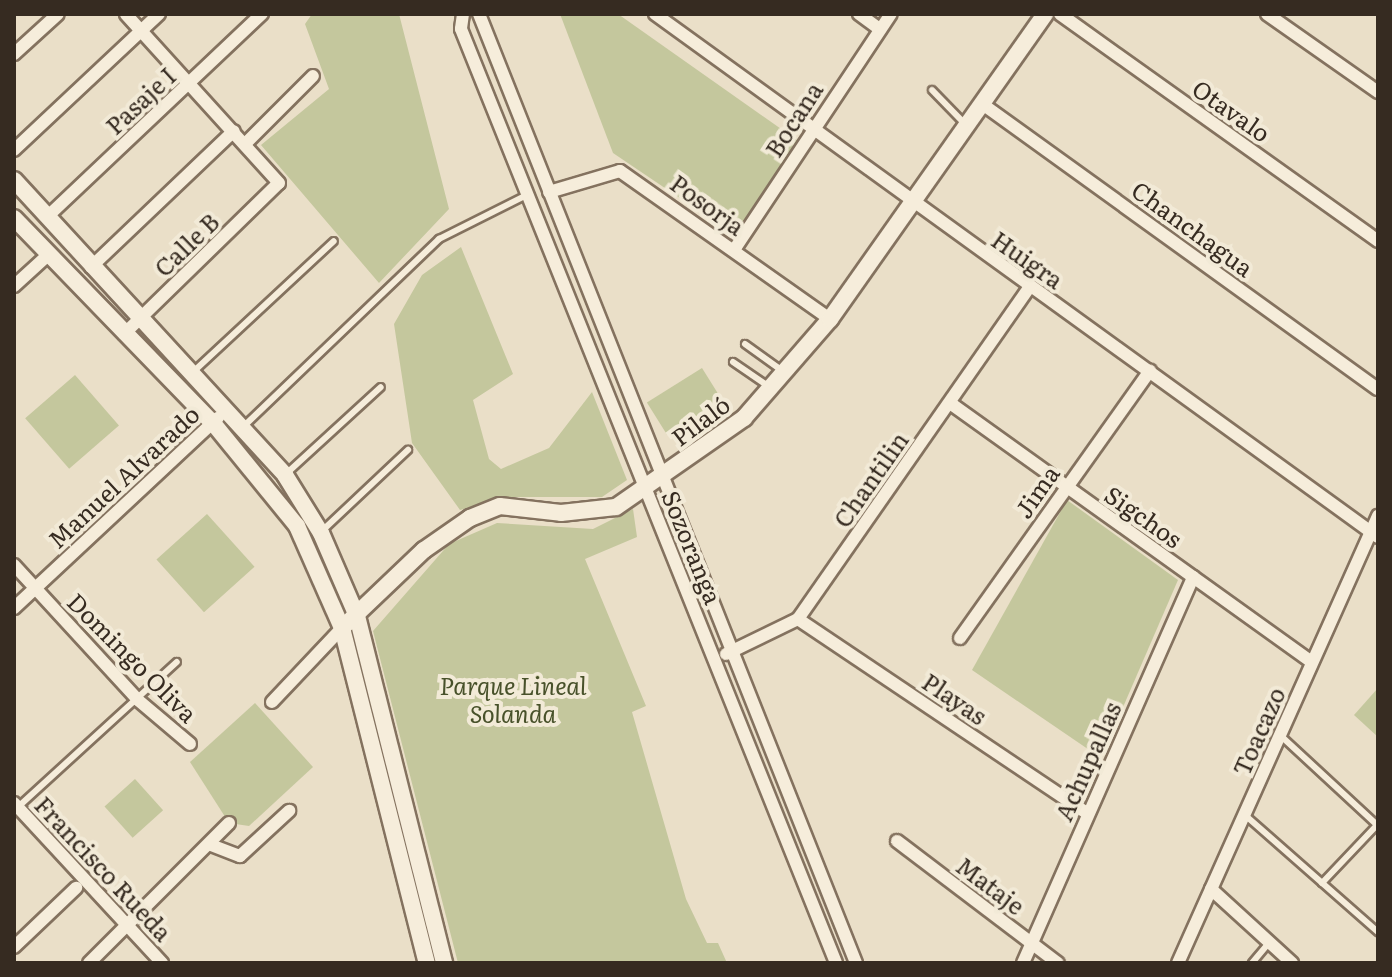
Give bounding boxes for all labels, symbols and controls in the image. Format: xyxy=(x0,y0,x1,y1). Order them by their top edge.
street label: Pasaje I xyxy=(99,60,181,140)
street label: Otavalo xyxy=(1188,73,1276,147)
street label: Bocana xyxy=(758,76,828,162)
street label: Posorja xyxy=(665,168,751,240)
street label: Chanchagua xyxy=(1127,174,1259,282)
street label: Calle B xyxy=(148,206,224,282)
street label: Huigra xyxy=(987,224,1069,294)
street label: Pilaló xyxy=(665,389,735,451)
street label: Manuel Alvarado xyxy=(42,399,204,553)
street label: Chantilin xyxy=(827,426,913,532)
street label: Jima xyxy=(1008,459,1064,523)
street label: Sigchos xyxy=(1100,479,1188,553)
street label: Sozoranga xyxy=(657,486,729,608)
street label: Domingo Oliva xyxy=(62,586,204,728)
street label: Playas xyxy=(917,666,993,730)
park label: Parque Lineal Solanda xyxy=(439,671,587,727)
street label: Toacazo xyxy=(1226,682,1290,780)
street label: Achupallas xyxy=(1048,697,1126,825)
street label: Francisco Rueda xyxy=(30,790,178,946)
street label: Mataje xyxy=(951,850,1031,920)

